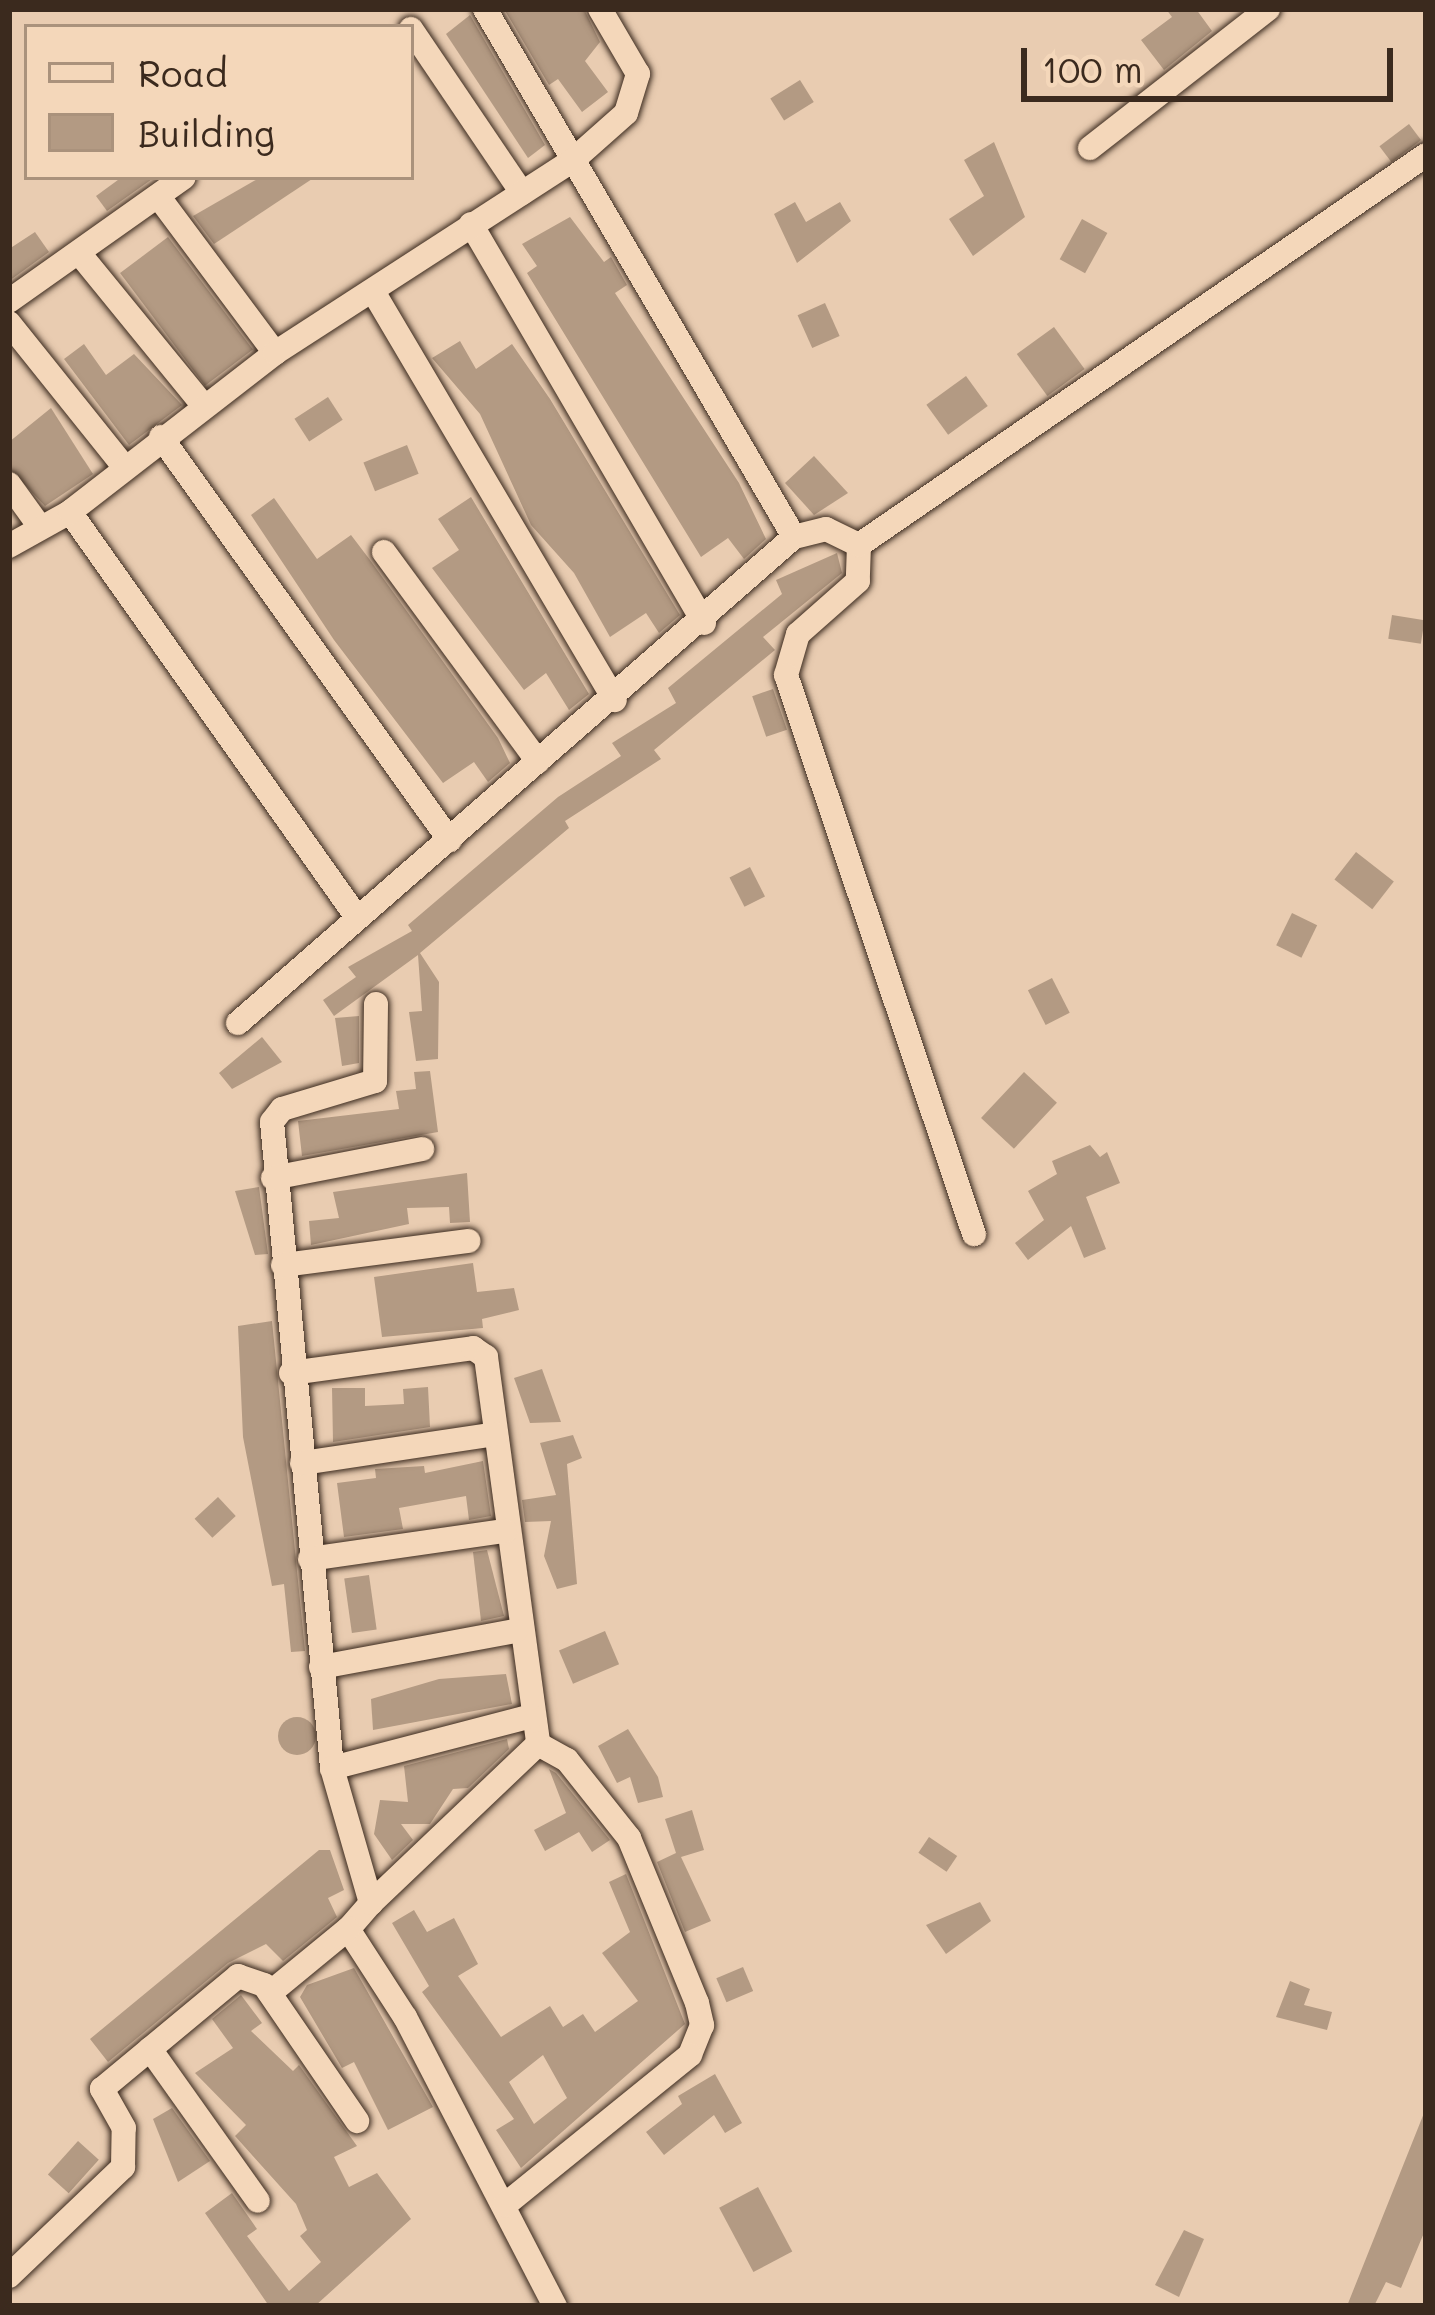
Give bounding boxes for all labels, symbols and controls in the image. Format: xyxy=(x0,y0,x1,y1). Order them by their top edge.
legend xyxy=(24,24,414,180)
scale bar xyxy=(1027,24,1399,98)
text: 100 m xyxy=(1042,45,1143,92)
text: Road xyxy=(138,49,228,96)
text: Building xyxy=(138,109,275,156)

